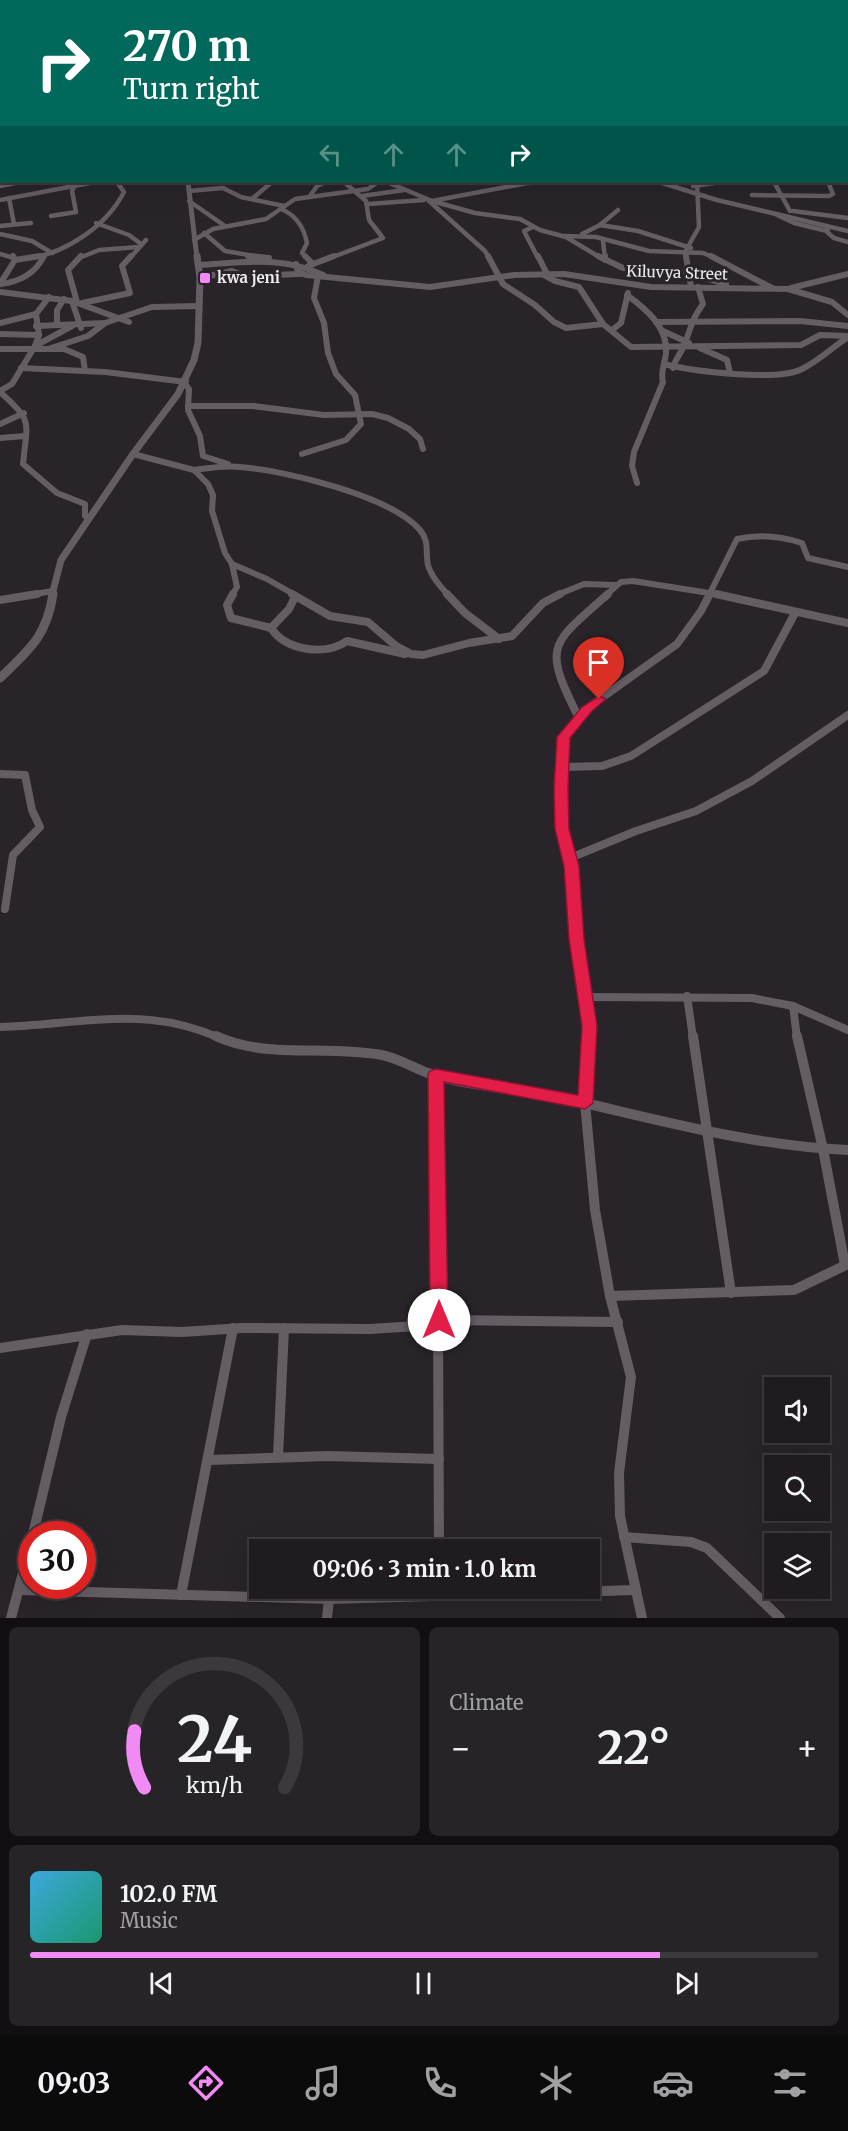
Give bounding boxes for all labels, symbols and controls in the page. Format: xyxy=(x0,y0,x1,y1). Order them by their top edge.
text: 270 m xyxy=(123,20,250,72)
icon: right xyxy=(24,24,102,102)
text: Turn right xyxy=(123,72,260,106)
icon: left xyxy=(314,138,347,171)
icon: ahead xyxy=(377,138,410,171)
icon: ahead xyxy=(440,138,473,171)
icon: right xyxy=(503,138,536,171)
street label: Kiluvya Street xyxy=(626,261,728,284)
place label: kwa jeni xyxy=(217,268,280,287)
marker: kwa jeni xyxy=(198,271,212,285)
pin xyxy=(573,637,624,699)
icon: arrive xyxy=(582,646,615,679)
position arrow xyxy=(407,1288,471,1352)
map controls xyxy=(764,1377,830,1599)
button: sound xyxy=(764,1377,830,1443)
button: search xyxy=(764,1455,830,1521)
speed limit sign: 30 xyxy=(18,1521,96,1599)
button: layers xyxy=(764,1533,830,1599)
text: 09:06 · 3 min · 1.0 km xyxy=(312,1555,537,1583)
text: Climate xyxy=(450,1690,524,1715)
text: 24 xyxy=(177,1701,252,1779)
text: 22° xyxy=(597,1720,670,1776)
text: − xyxy=(450,1728,472,1769)
text: + xyxy=(796,1728,818,1769)
text: km/h xyxy=(186,1773,243,1800)
text: 102.0 FM xyxy=(120,1880,217,1908)
text: Music xyxy=(120,1908,178,1933)
icon: previous xyxy=(145,1967,178,2000)
icon: pause xyxy=(407,1967,440,2000)
icon: next xyxy=(670,1967,703,2000)
icon: directions xyxy=(185,2062,227,2104)
icon: music xyxy=(302,2062,344,2104)
icon: phone xyxy=(419,2062,461,2104)
icon: climate xyxy=(535,2062,577,2104)
icon: car xyxy=(652,2062,694,2104)
icon: filters xyxy=(769,2062,811,2104)
text: 09:03 xyxy=(37,2066,110,2100)

